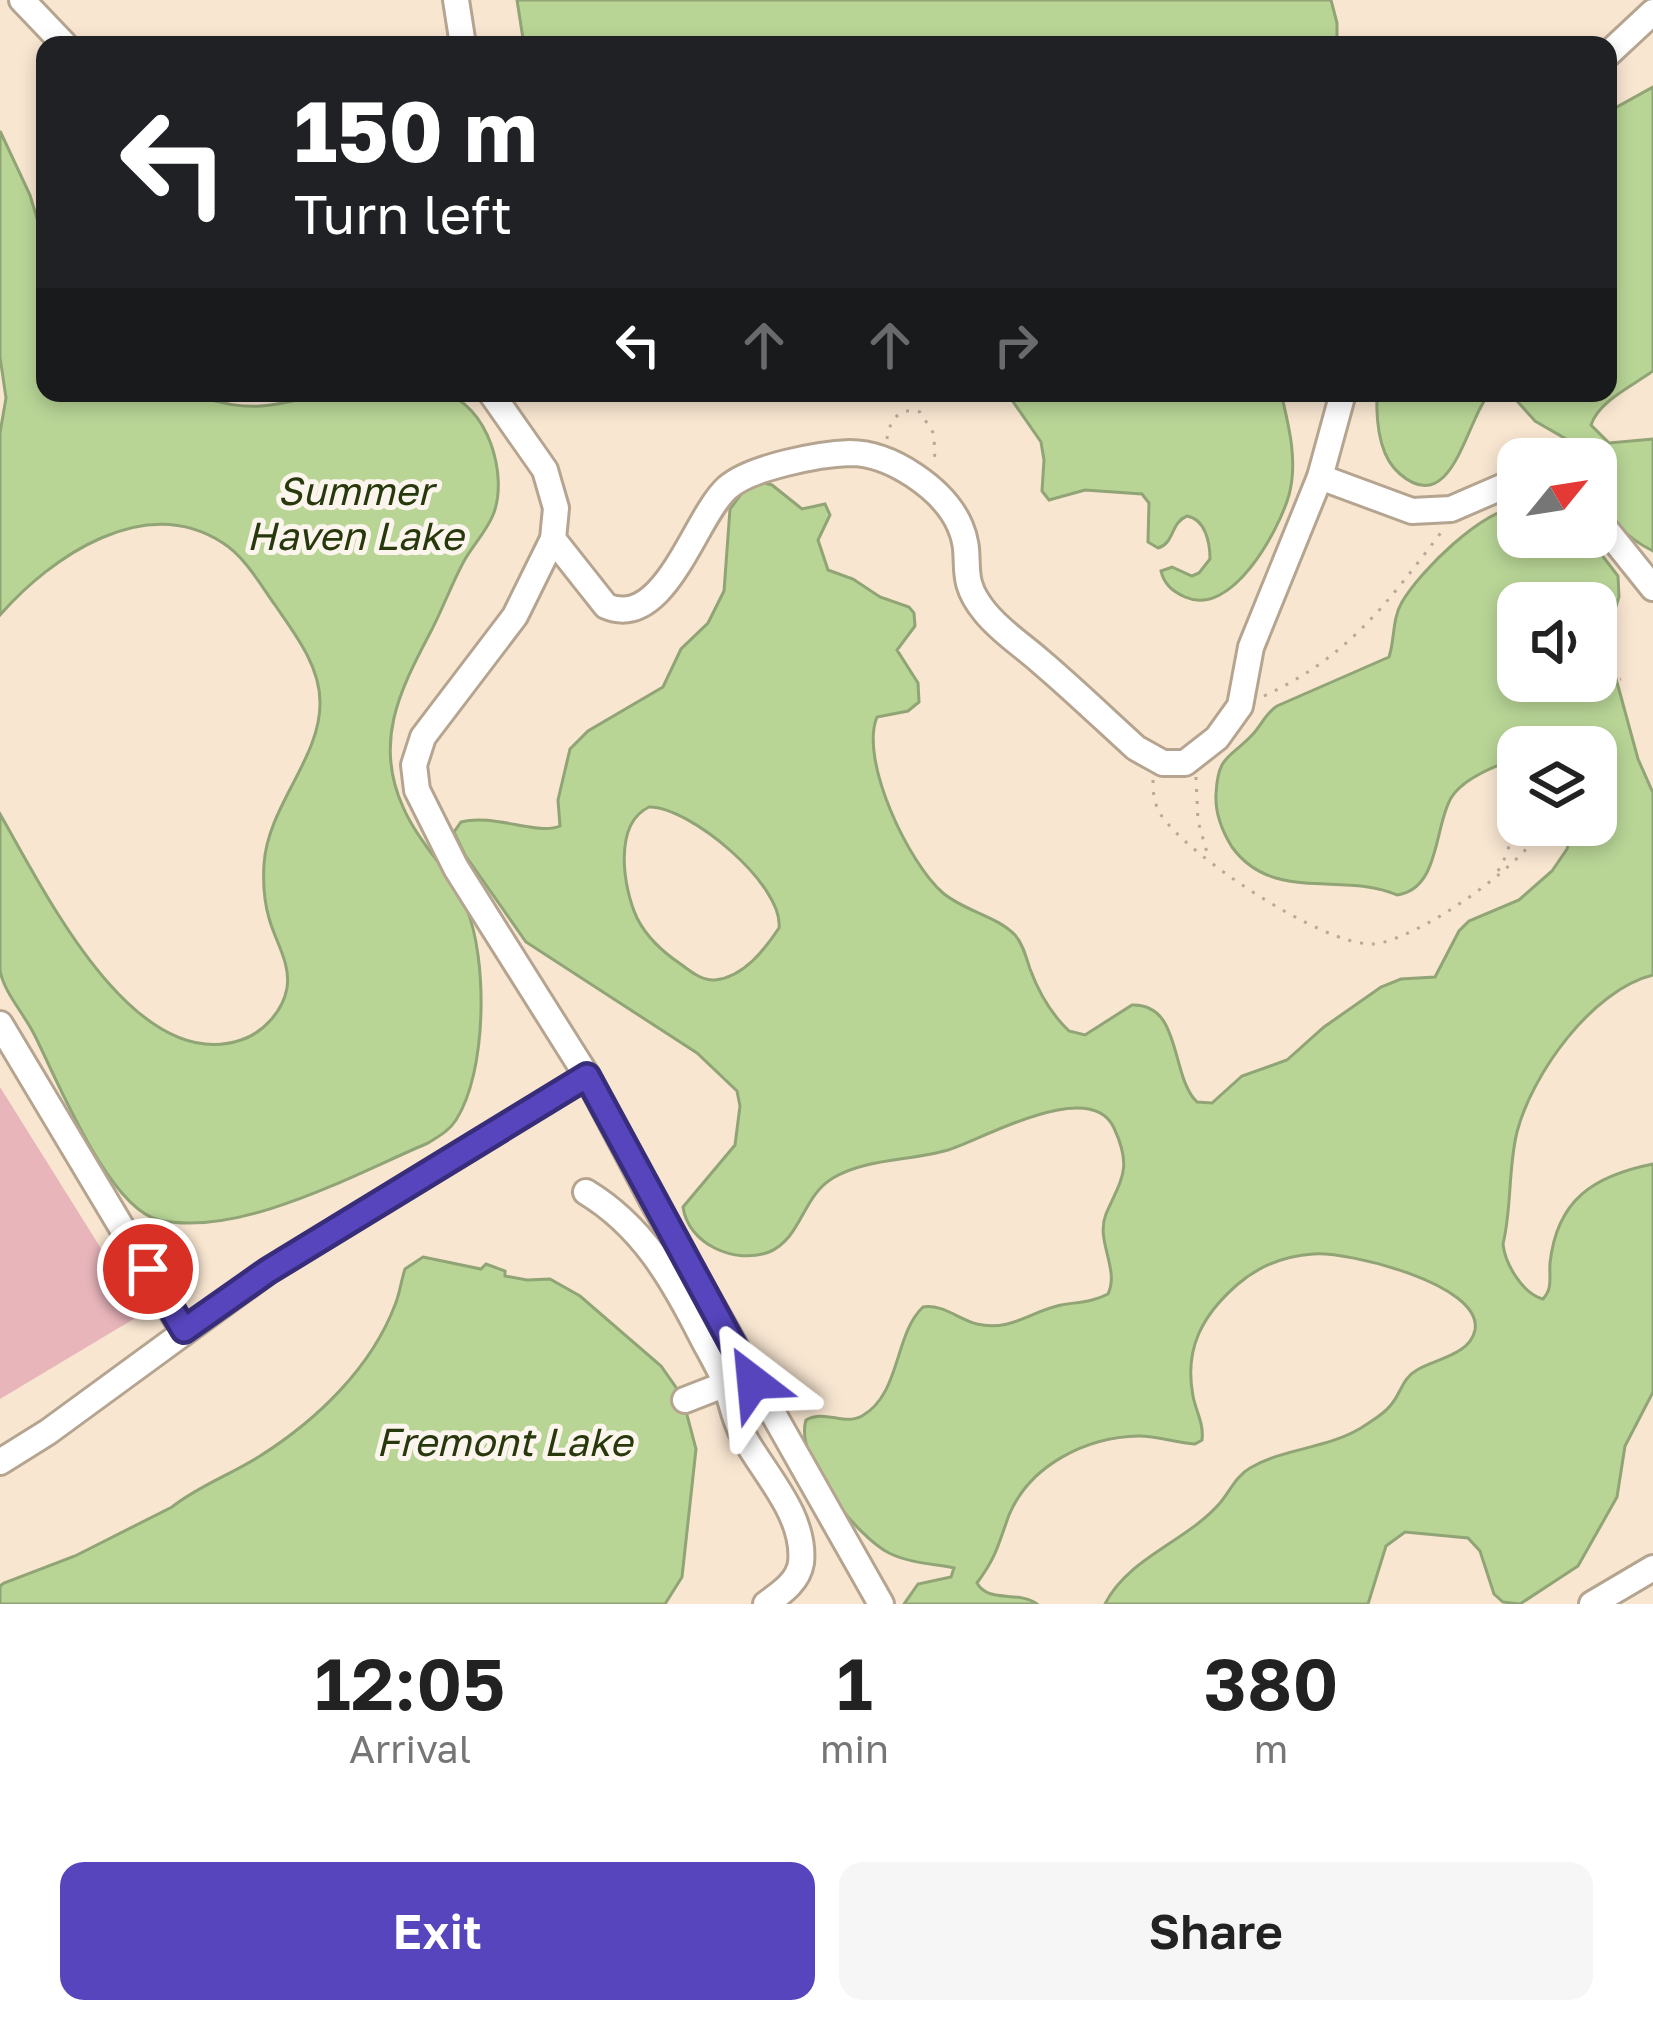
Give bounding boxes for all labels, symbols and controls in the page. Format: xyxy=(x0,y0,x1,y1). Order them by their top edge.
text: 150 m xyxy=(294,80,538,180)
icon: left xyxy=(96,84,252,240)
text: Turn left xyxy=(294,181,512,246)
icon: left xyxy=(605,312,671,378)
icon: ahead xyxy=(731,312,797,378)
icon: ahead xyxy=(857,312,923,378)
icon: right xyxy=(983,312,1049,378)
north arrow xyxy=(1497,438,1617,558)
map controls xyxy=(1497,438,1617,846)
water label: Summer Haven Lake xyxy=(247,467,466,559)
button: sound xyxy=(1497,582,1617,702)
button: layers xyxy=(1497,726,1617,846)
pin xyxy=(97,1218,199,1320)
icon: arrive xyxy=(115,1236,181,1302)
position arrow xyxy=(690,1319,816,1445)
water label: Fremont Lake xyxy=(376,1418,634,1465)
text: 12:05 xyxy=(315,1639,505,1726)
text: 1 xyxy=(836,1639,873,1726)
text: 380 xyxy=(1204,1639,1338,1726)
text: Arrival xyxy=(349,1725,471,1772)
text: min xyxy=(820,1725,889,1772)
text: m xyxy=(1254,1725,1288,1772)
button: Exit xyxy=(60,1862,815,2000)
button: Share xyxy=(839,1862,1593,2000)

